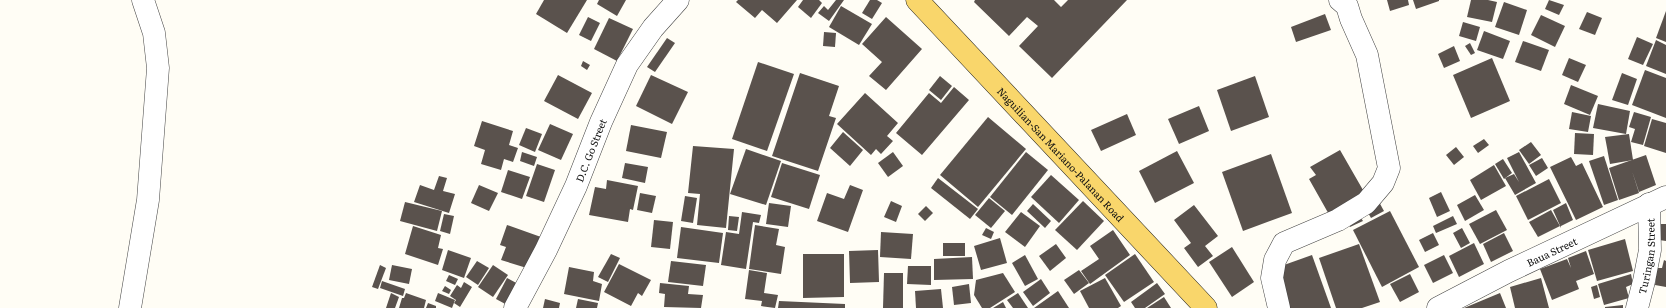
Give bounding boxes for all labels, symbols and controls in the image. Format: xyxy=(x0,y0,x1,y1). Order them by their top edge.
street label: Naguilian-San Mariano-Palanan Road xyxy=(994,83,1128,225)
street label: D.C. Go Street xyxy=(571,116,609,184)
street label: Turingan Street xyxy=(1633,218,1658,296)
street label: Baua Street xyxy=(1524,233,1579,269)

